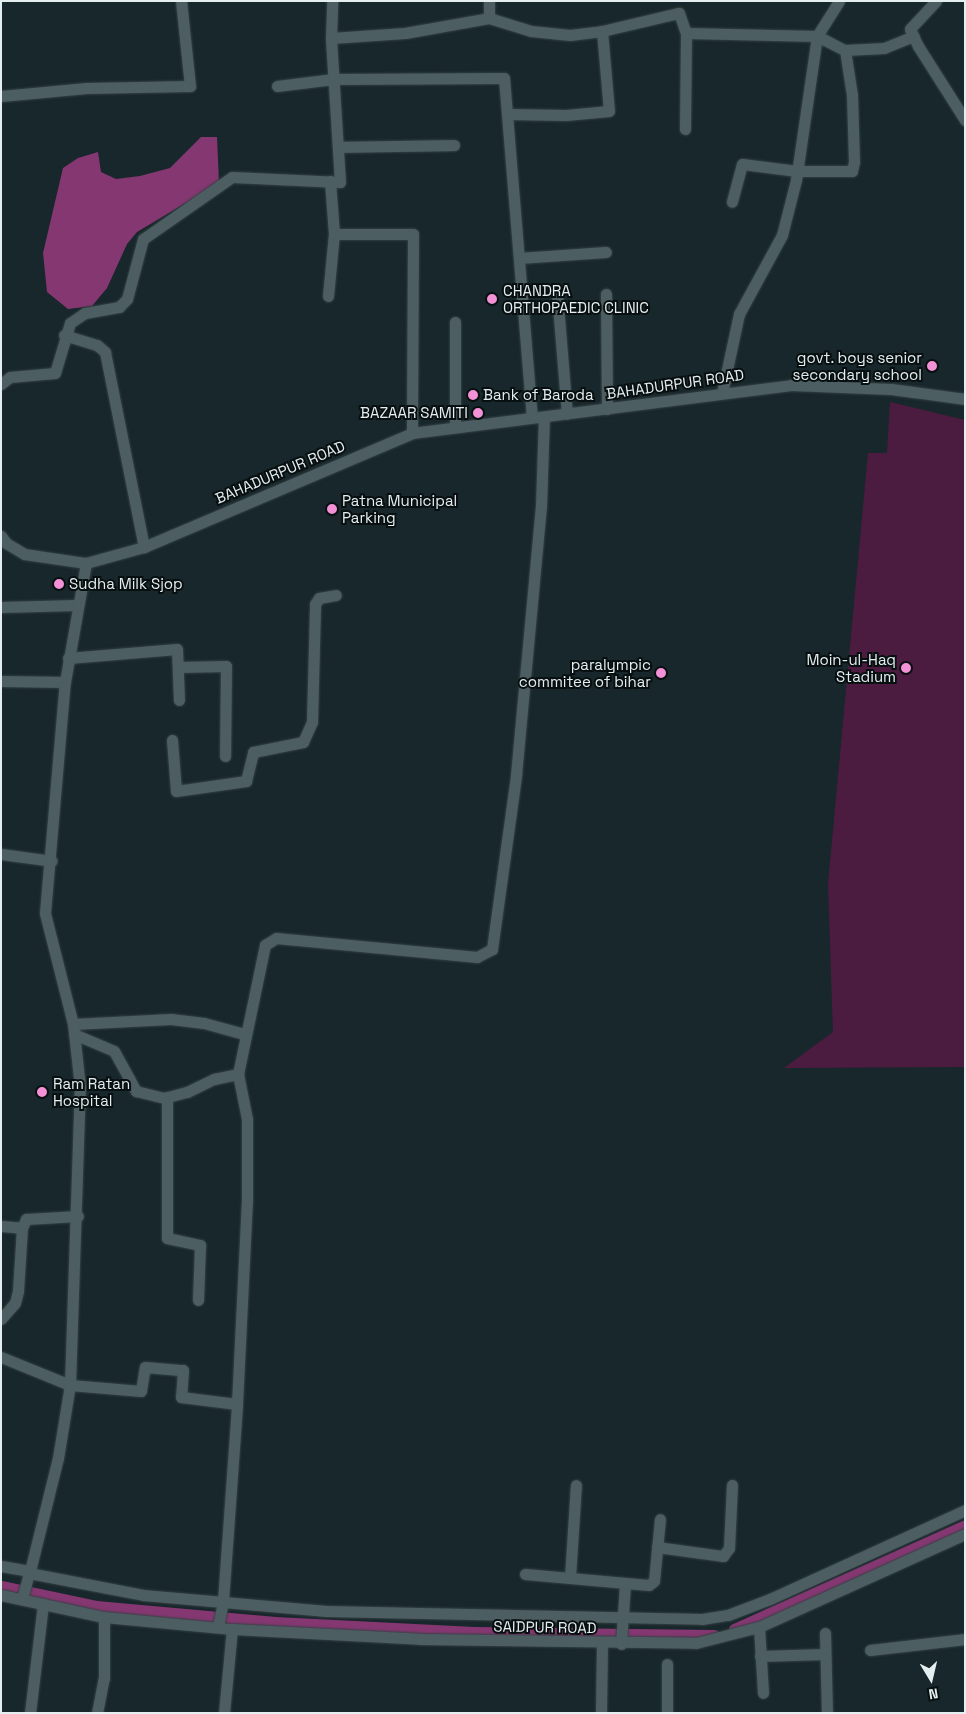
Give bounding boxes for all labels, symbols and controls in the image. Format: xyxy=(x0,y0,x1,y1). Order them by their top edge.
place label: CHANDRA ORTHOPAEDIC CLINIC xyxy=(503,281,649,316)
marker: CHANDRA ORTHOPAEDIC CLINIC xyxy=(485,292,499,306)
place label: govt. boys senior secondary school xyxy=(793,348,922,383)
marker: govt. boys senior secondary school xyxy=(926,360,938,372)
street label: BAHADURPUR ROAD xyxy=(605,365,745,403)
place label: Bank of Baroda xyxy=(483,386,594,404)
marker: Bank of Baroda xyxy=(467,389,479,401)
place label: BAZAAR SAMITI xyxy=(360,404,468,422)
marker: BAZAAR SAMITI xyxy=(472,407,484,419)
street label: BAHADURPUR ROAD xyxy=(212,437,348,507)
place label: Patna Municipal Parking xyxy=(342,491,457,526)
marker: Patna Municipal Parking xyxy=(326,503,338,515)
place label: Sudha Milk Sjop xyxy=(69,575,183,593)
marker: Sudha Milk Sjop xyxy=(53,578,65,590)
place label: Moin-ul-Haq Stadium xyxy=(806,650,896,685)
place label: paralympic commitee of bihar xyxy=(519,655,651,690)
marker: Moin-ul-Haq Stadium xyxy=(900,662,912,674)
marker: paralympic commitee of bihar xyxy=(655,667,667,679)
place label: Ram Ratan Hospital xyxy=(53,1074,130,1109)
marker: Ram Ratan Hospital xyxy=(35,1085,49,1099)
street label: SAIDPUR ROAD xyxy=(493,1617,597,1637)
north arrow xyxy=(906,1654,956,1704)
text: N xyxy=(927,1684,939,1703)

